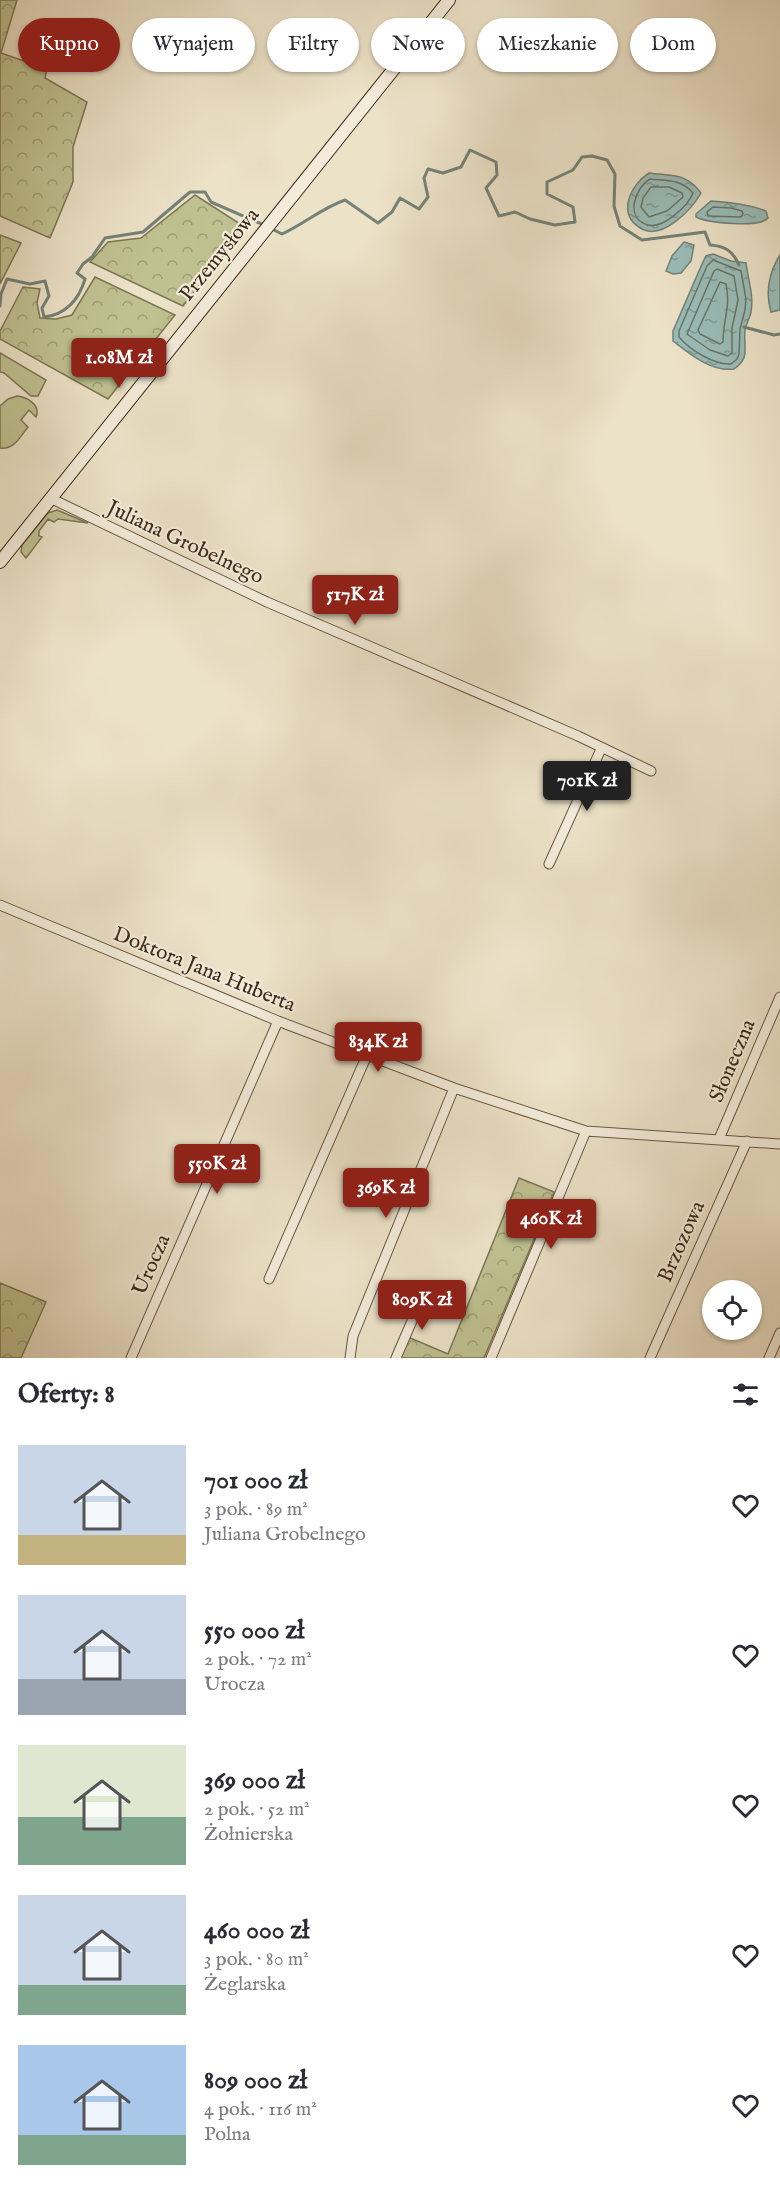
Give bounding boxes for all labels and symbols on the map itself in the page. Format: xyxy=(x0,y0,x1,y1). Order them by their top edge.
street label: Przemysłowa xyxy=(174,202,266,307)
pin: 1.08M zł xyxy=(57,338,181,389)
street label: Juliana Grobelnego xyxy=(100,494,268,591)
pin: 517K zł xyxy=(300,575,410,626)
pin: 701K zł xyxy=(532,761,642,812)
street label: Doktora Jana Huberta xyxy=(109,921,300,1019)
street label: Słoneczna xyxy=(703,1015,763,1107)
pin: 834K zł xyxy=(323,1022,433,1073)
pin: 550K zł xyxy=(162,1144,272,1195)
pin: 369K zł xyxy=(331,1168,441,1219)
street label: Brzozowa xyxy=(652,1196,712,1287)
pin: 460K zł xyxy=(496,1199,606,1250)
street label: Urocza xyxy=(127,1229,178,1300)
pin: 809K zł xyxy=(367,1280,477,1331)

